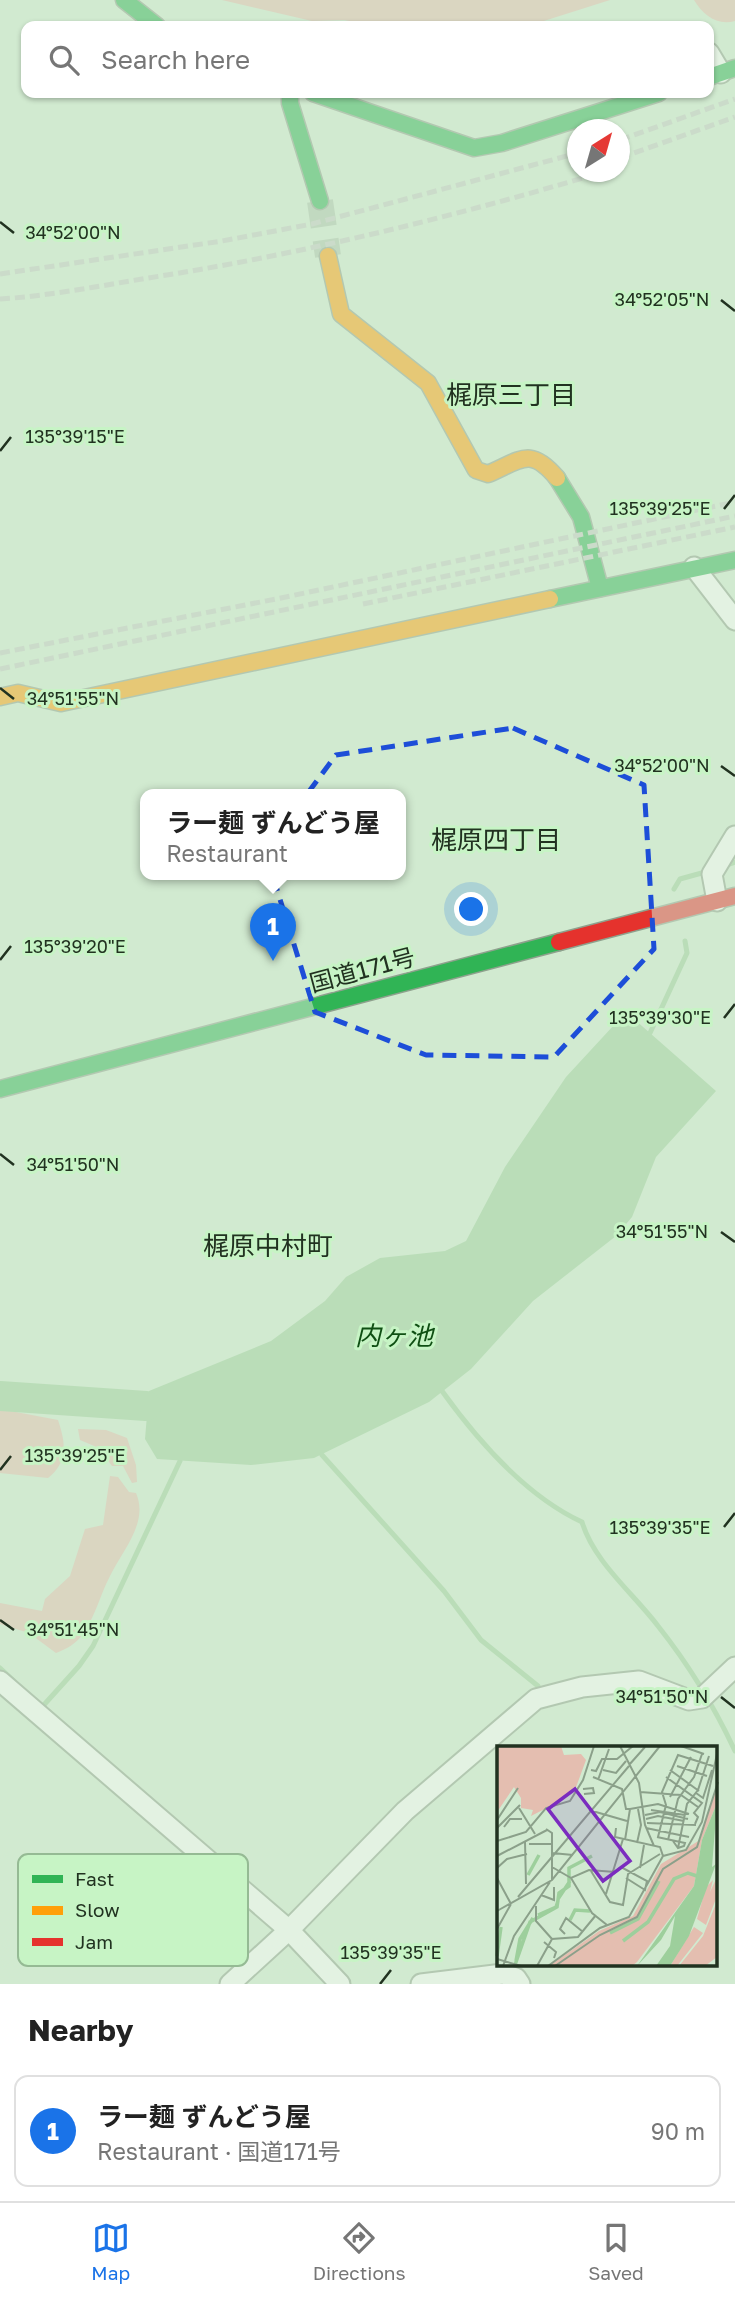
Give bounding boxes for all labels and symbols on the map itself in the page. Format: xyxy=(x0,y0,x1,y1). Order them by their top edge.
north arrow xyxy=(567,119,630,182)
text: 34°52'00"N xyxy=(25,221,121,243)
text: 34°52'05"N xyxy=(615,288,709,310)
district label: 梶原三丁目 xyxy=(446,379,576,410)
text: 135°39'15"E xyxy=(25,425,125,447)
text: 135°39'25"E xyxy=(610,497,710,519)
text: 34°51'55"N xyxy=(27,687,119,709)
text: 34°52'00"N xyxy=(614,754,710,776)
district label: 梶原四丁目 xyxy=(431,824,561,855)
your location xyxy=(454,892,488,926)
pin: 1 xyxy=(250,903,296,961)
text: 135°39'20"E xyxy=(24,935,126,957)
street label: 国道171号 xyxy=(306,941,418,997)
text: 135°39'30"E xyxy=(609,1006,711,1028)
text: 34°51'50"N xyxy=(26,1153,120,1175)
text: 34°51'55"N xyxy=(616,1220,708,1242)
district label: 梶原中村町 xyxy=(203,1230,333,1261)
water label: 内ヶ池 xyxy=(355,1320,436,1351)
text: 135°39'25"E xyxy=(25,1444,125,1466)
text: 135°39'35"E xyxy=(609,1516,711,1538)
text: 34°51'45"N xyxy=(27,1618,119,1640)
text: 34°51'50"N xyxy=(615,1685,709,1707)
inset map xyxy=(497,1746,718,1966)
legend xyxy=(18,1854,248,1966)
text: Fast xyxy=(75,1867,114,1890)
text: Slow xyxy=(75,1898,120,1921)
text: Jam xyxy=(75,1930,113,1953)
text: 135°39'35"E xyxy=(340,1941,442,1963)

